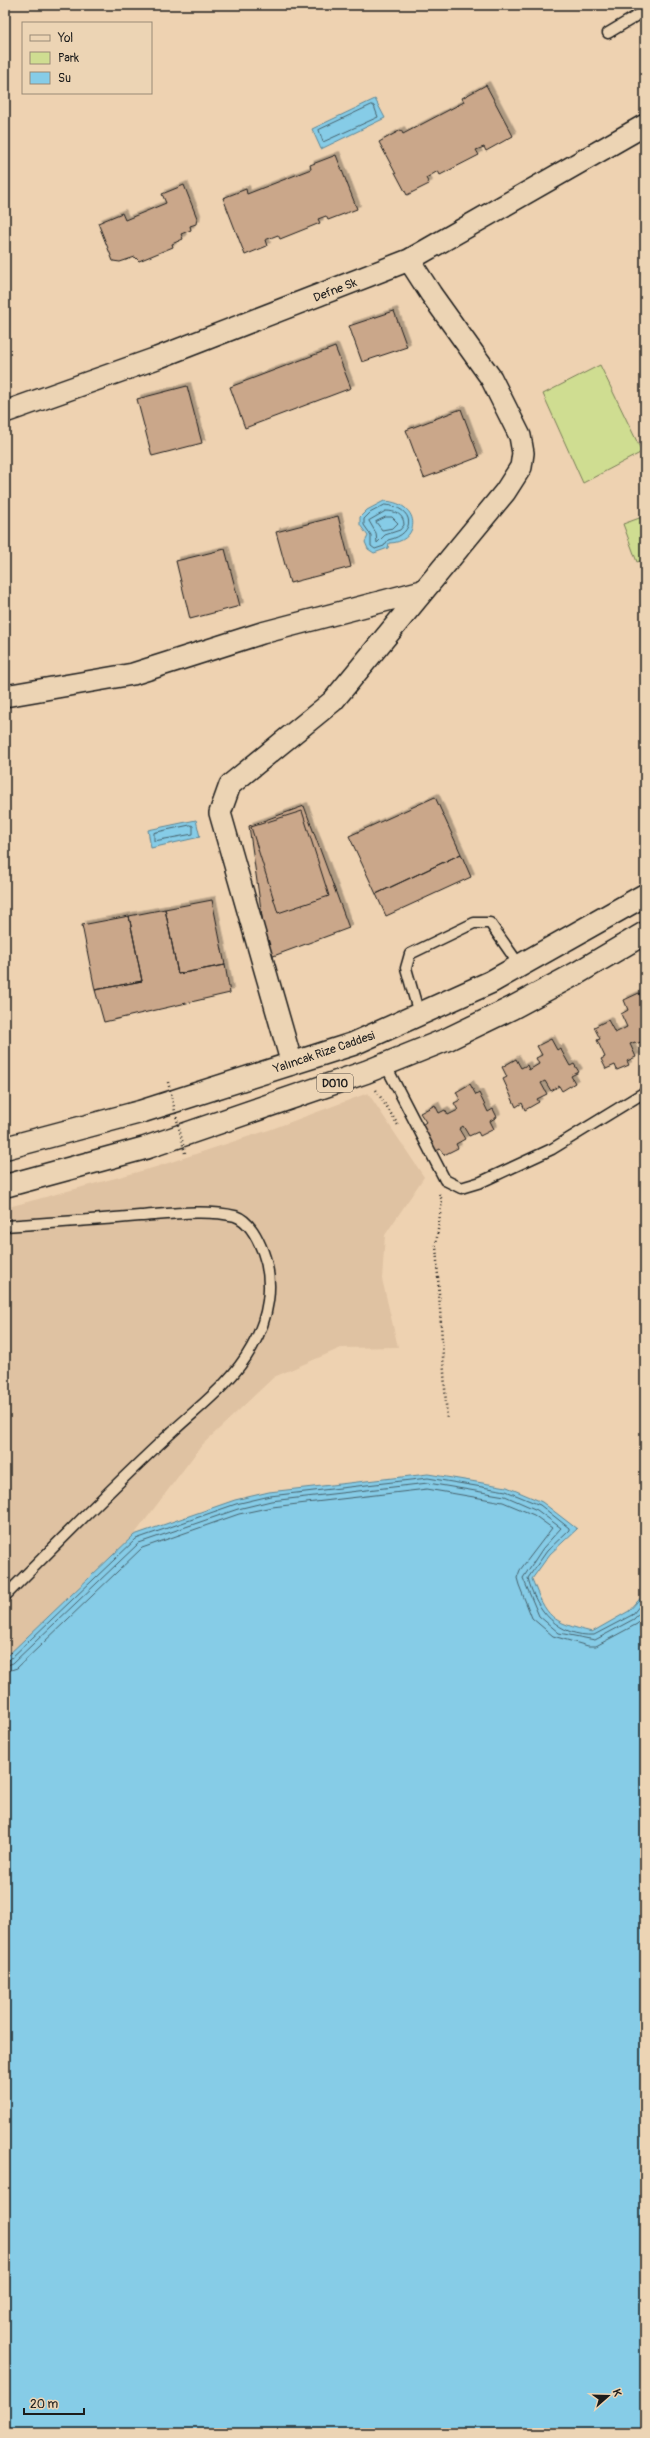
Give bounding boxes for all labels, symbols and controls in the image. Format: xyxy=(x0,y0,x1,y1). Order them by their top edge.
legend xyxy=(22,22,152,94)
text: Yol xyxy=(57,31,73,46)
text: Park xyxy=(58,51,79,66)
text: Su xyxy=(58,71,71,86)
street label: Defne Sk xyxy=(311,275,359,306)
street label: Yalıncak Rize Caddesi xyxy=(270,1028,377,1077)
road number: D010 xyxy=(317,1074,353,1092)
north arrow xyxy=(588,2376,628,2416)
text: K xyxy=(610,2387,624,2398)
scale bar xyxy=(24,2390,84,2416)
text: 20 m xyxy=(30,2397,59,2412)

